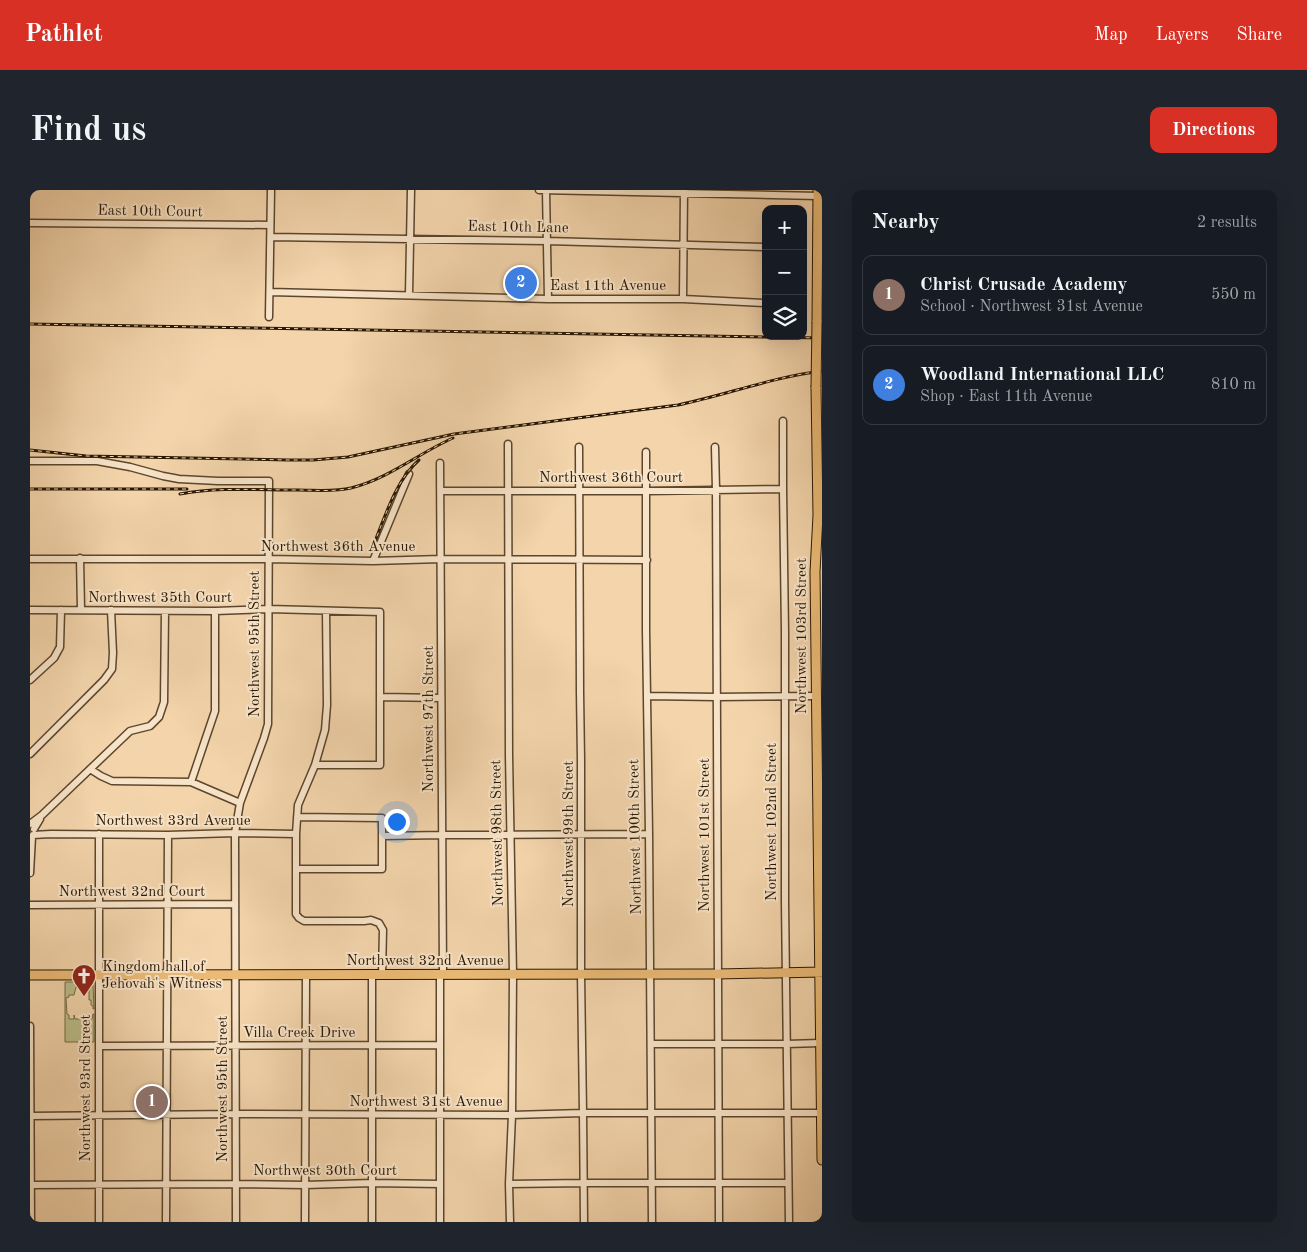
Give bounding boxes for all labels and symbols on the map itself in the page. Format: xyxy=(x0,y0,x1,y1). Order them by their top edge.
street label: East 10th Court xyxy=(97,204,203,220)
street label: East 10th Lane xyxy=(467,220,569,236)
pin: 2 xyxy=(505,264,537,302)
street label: East 11th Avenue xyxy=(550,279,666,294)
street label: Northwest 36th Court xyxy=(539,471,683,486)
street label: Northwest 36th Avenue xyxy=(261,540,416,555)
street label: Northwest 103rd Street xyxy=(795,558,810,714)
street label: Northwest 95th Street xyxy=(248,570,263,718)
street label: Northwest 35th Court xyxy=(88,591,232,606)
street label: Northwest 97th Street xyxy=(422,645,437,793)
street label: Northwest 102nd Street xyxy=(765,743,780,901)
street label: Northwest 101st Street xyxy=(698,758,713,912)
street label: Northwest 98th Street xyxy=(489,759,507,907)
street label: Northwest 100th Street xyxy=(627,759,645,915)
street label: Northwest 99th Street xyxy=(562,760,577,908)
your location xyxy=(384,809,410,835)
street label: Northwest 33rd Avenue xyxy=(95,814,251,829)
street label: Northwest 32nd Court xyxy=(59,885,205,900)
street label: Northwest 32nd Avenue xyxy=(346,954,504,969)
place label: Kingdom hall of Jehovah's Witness xyxy=(102,960,222,992)
church icon: Kingdom hall of Jehovah's Witness xyxy=(71,963,97,997)
street label: Northwest 93rd Street xyxy=(79,1014,94,1162)
street label: Northwest 95th Street xyxy=(216,1015,231,1163)
street label: Villa Creek Drive xyxy=(243,1026,355,1041)
pin: 1 xyxy=(136,1083,168,1121)
street label: Northwest 31st Avenue xyxy=(349,1095,503,1110)
street label: Northwest 30th Court xyxy=(253,1164,397,1179)

